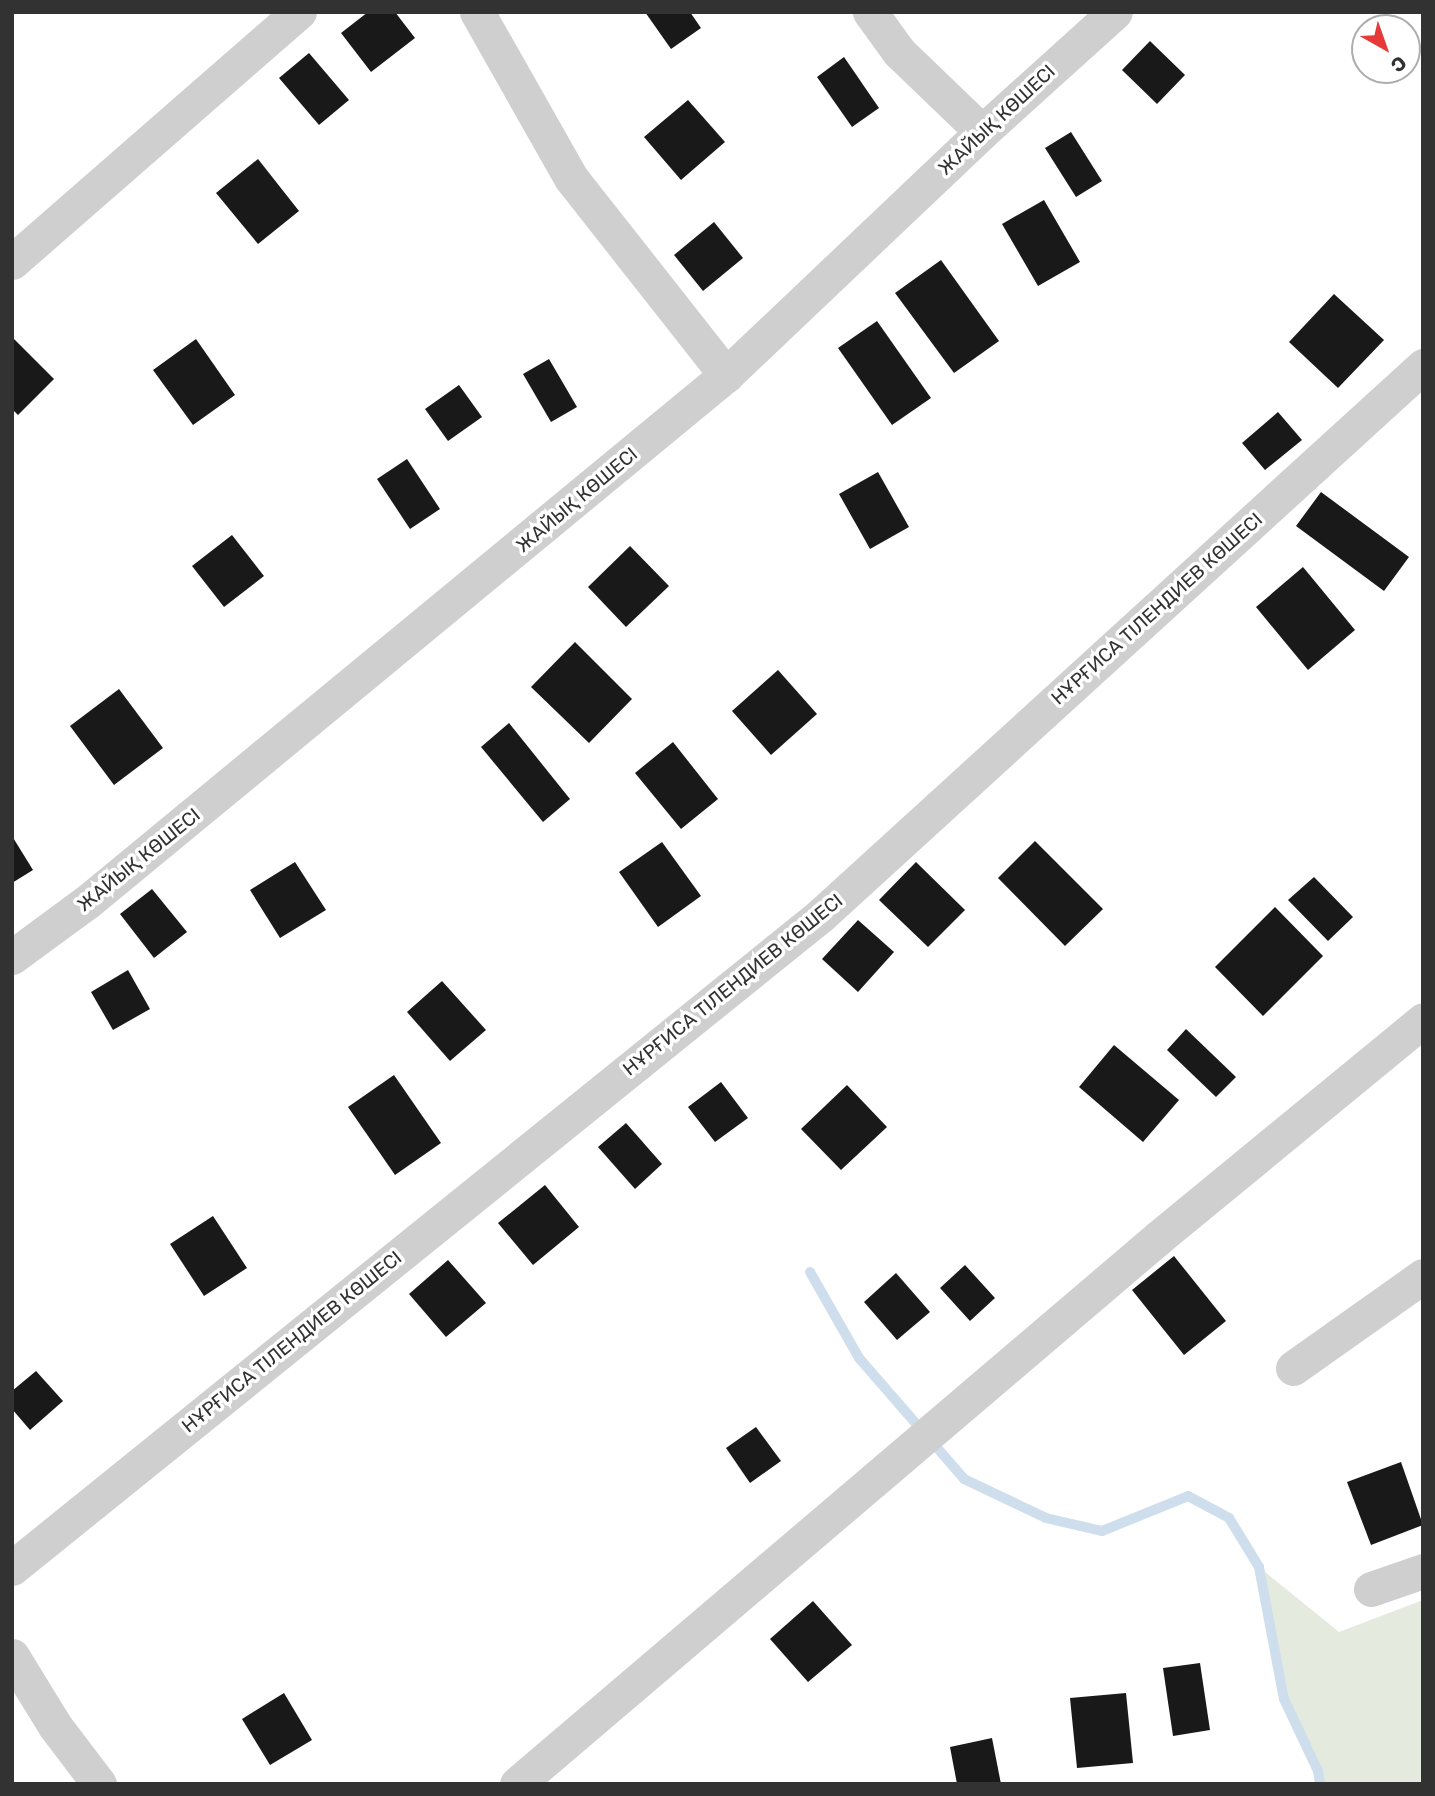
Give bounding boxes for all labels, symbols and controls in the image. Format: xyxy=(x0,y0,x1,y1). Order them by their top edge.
north arrow xyxy=(1351,14,1421,84)
text: С xyxy=(1386,51,1411,77)
street label: ЖАЙЫҚ КӨШЕСІ xyxy=(934,60,1060,180)
street label: ЖАЙЫҚ КӨШЕСІ xyxy=(512,443,642,557)
street label: НҰРҒИСА ТІЛЕНДИЕВ КӨШЕСІ xyxy=(1047,508,1267,710)
street label: ЖАЙЫҚ КӨШЕСІ xyxy=(73,804,205,916)
street label: НҰРҒИСА ТІЛЕНДИЕВ КӨШЕСІ xyxy=(619,889,847,1081)
street label: НҰРҒИСА ТІЛЕНДИЕВ КӨШЕСІ xyxy=(178,1246,406,1438)

